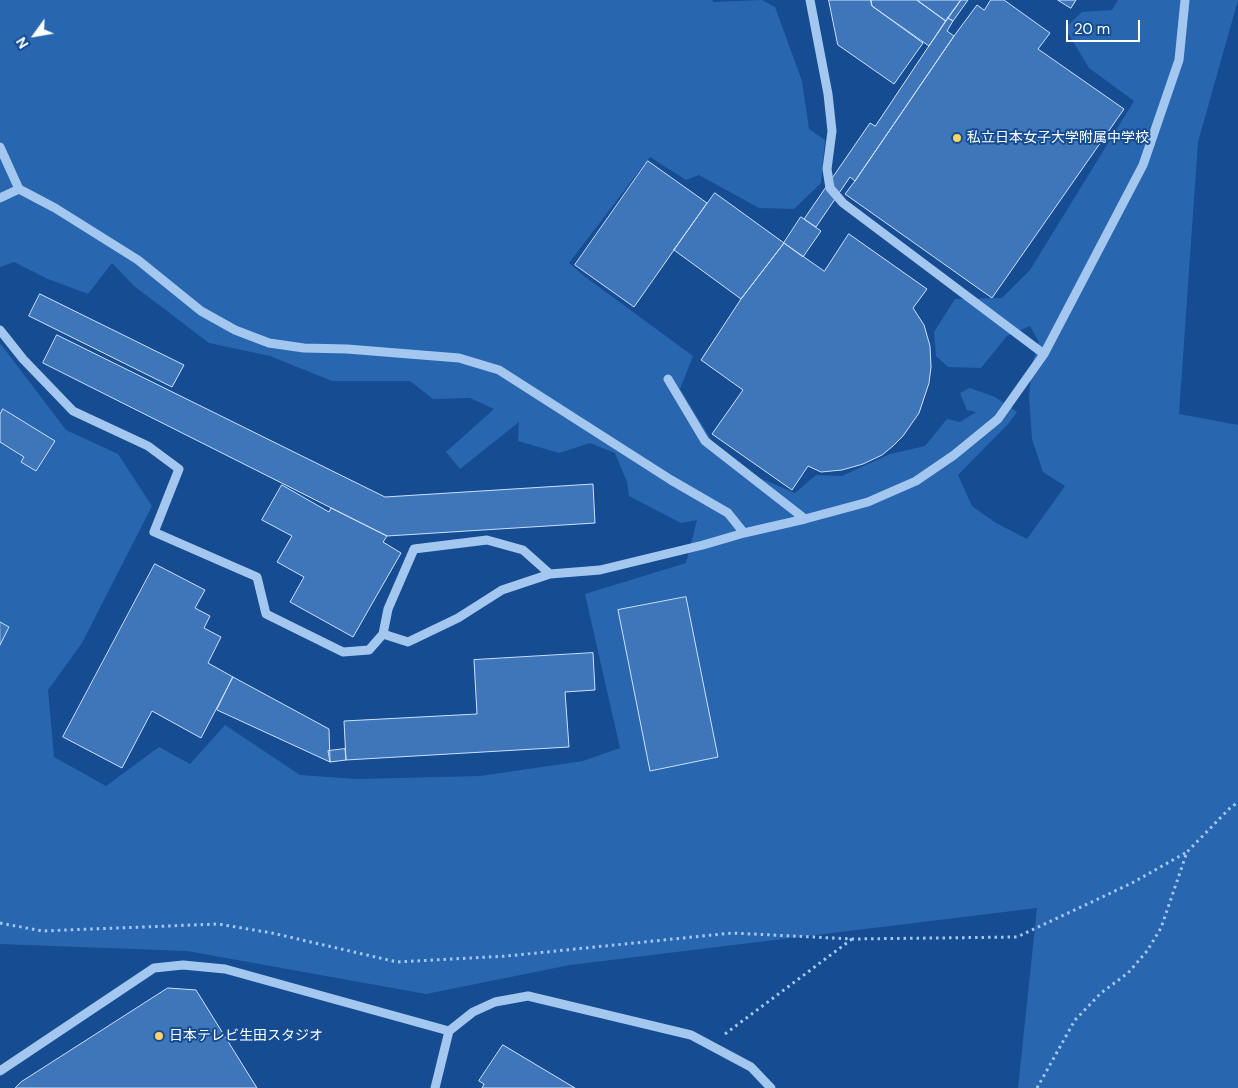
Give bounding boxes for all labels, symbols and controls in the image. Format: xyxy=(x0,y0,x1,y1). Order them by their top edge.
north arrow xyxy=(10,10,60,60)
scale bar xyxy=(1068,10,1142,42)
text: 20 m xyxy=(1074,19,1110,39)
text: N xyxy=(12,34,33,52)
place label: 私立日本女子大学附属中学校 xyxy=(967,130,1149,146)
marker: 私立日本女子大学附属中学校 xyxy=(951,132,963,144)
place label: 日本テレビ生田スタジオ xyxy=(169,1028,323,1044)
marker: 日本テレビ生田スタジオ xyxy=(153,1030,165,1042)

